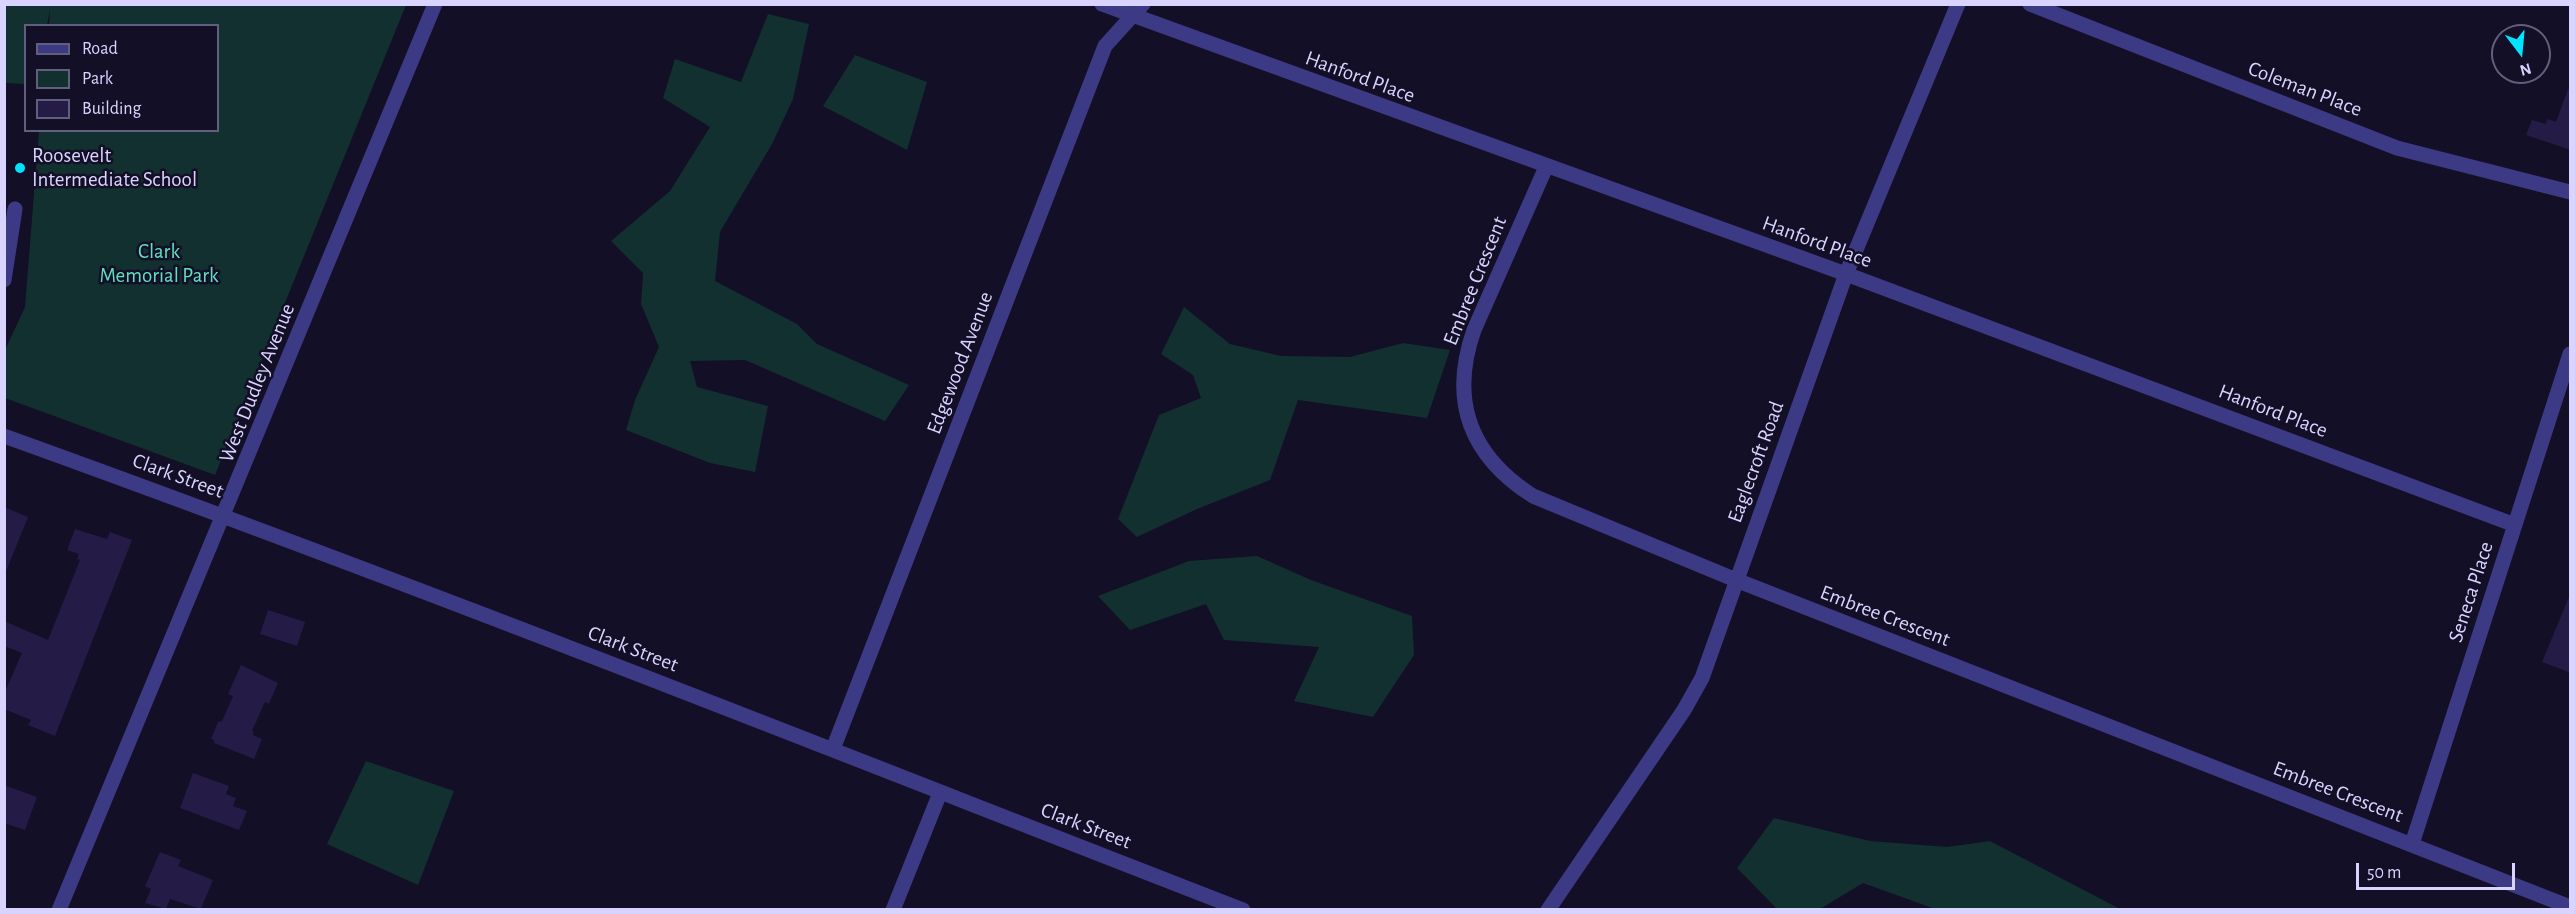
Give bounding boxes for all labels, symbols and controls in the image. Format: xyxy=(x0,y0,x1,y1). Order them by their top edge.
legend xyxy=(24,24,219,132)
north arrow xyxy=(2491,24,2551,84)
text: Road xyxy=(82,40,118,58)
street label: Hanford Place xyxy=(1302,46,1418,108)
street label: Coleman Place xyxy=(2245,56,2365,122)
text: N xyxy=(2518,60,2533,79)
text: Park xyxy=(82,70,113,88)
text: Building xyxy=(82,100,141,118)
place label: Roosevelt Intermediate School xyxy=(32,143,197,193)
marker: Roosevelt Intermediate School xyxy=(13,161,27,175)
street label: Hanford Place xyxy=(1759,211,1875,273)
street label: Embree Crescent xyxy=(1438,213,1512,349)
park label: Clark Memorial Park xyxy=(99,239,219,289)
street label: Edgewood Avenue xyxy=(921,288,999,438)
street label: West Dudley Avenue xyxy=(214,300,300,466)
street label: Hanford Place xyxy=(2215,379,2331,443)
street label: Eaglecroft Road xyxy=(1722,398,1790,526)
street label: Clark Street xyxy=(129,448,227,504)
street label: Seneca Place xyxy=(2443,539,2499,645)
street label: Embree Crescent xyxy=(1817,580,1953,652)
street label: Clark Street xyxy=(584,620,682,678)
street label: Embree Crescent xyxy=(2270,756,2406,828)
street label: Clark Street xyxy=(1037,797,1135,855)
scale bar xyxy=(2359,851,2518,889)
text: 50 m xyxy=(2367,864,2401,882)

